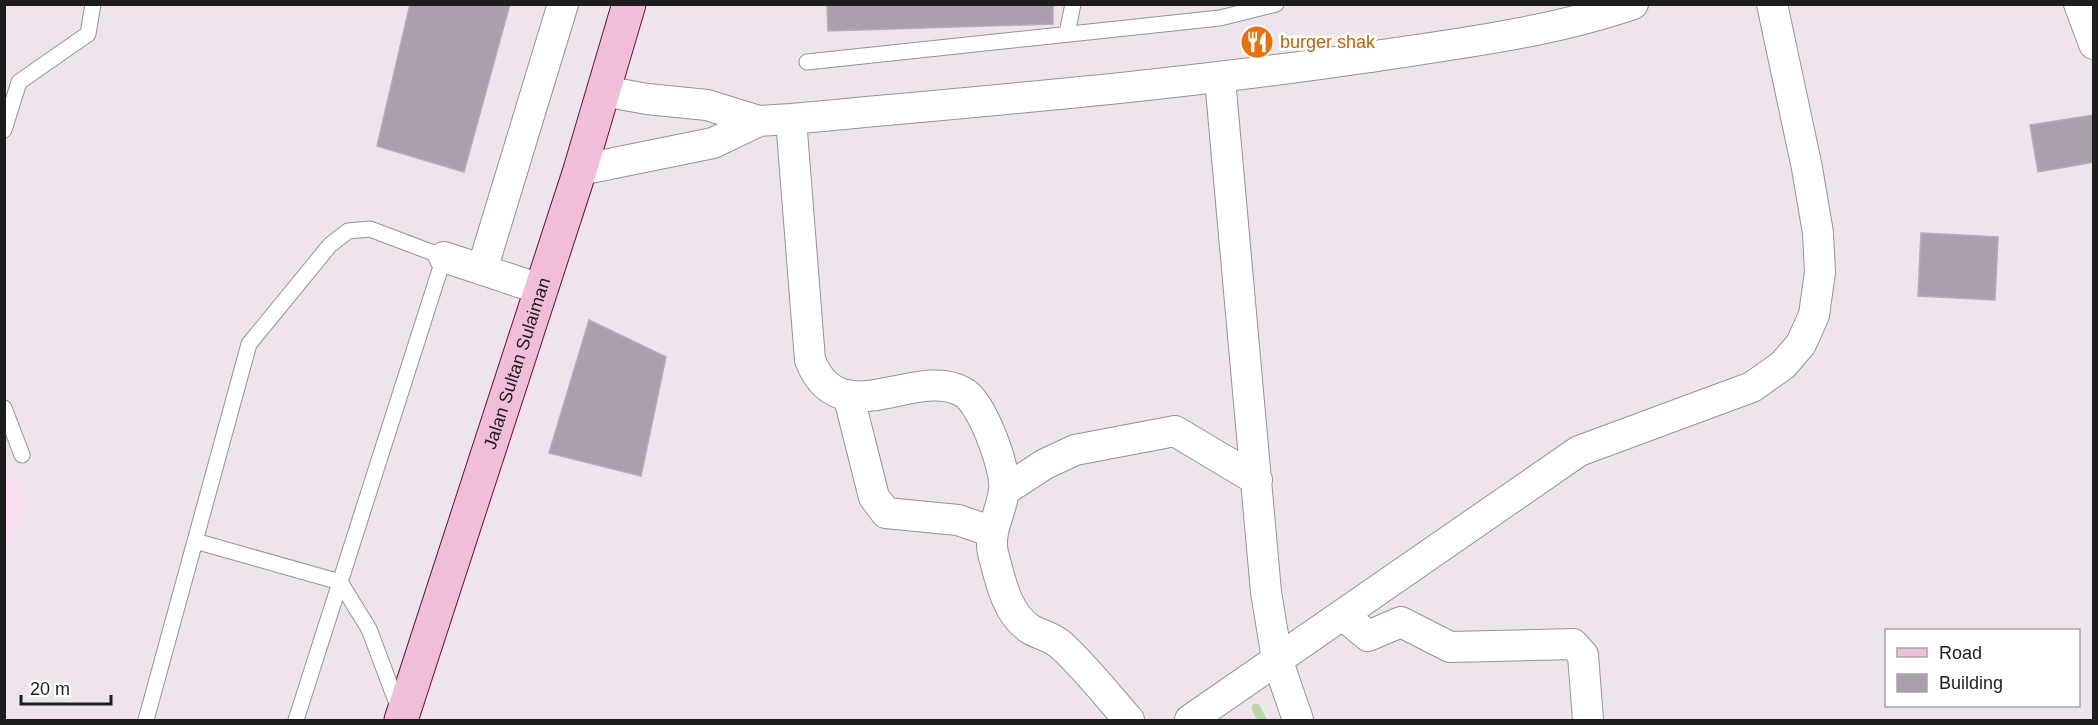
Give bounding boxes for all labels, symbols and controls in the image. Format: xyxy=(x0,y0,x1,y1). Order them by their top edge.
restaurant icon: burger shak xyxy=(1239,24,1275,60)
place label: burger shak xyxy=(1280,32,1376,52)
street label: Jalan Sultan Sulaiman xyxy=(480,275,554,452)
legend xyxy=(1885,629,2080,707)
text: Road xyxy=(1939,643,1982,663)
scale bar xyxy=(21,668,111,706)
text: Building xyxy=(1939,673,2003,693)
text: 20 m xyxy=(30,679,70,699)

